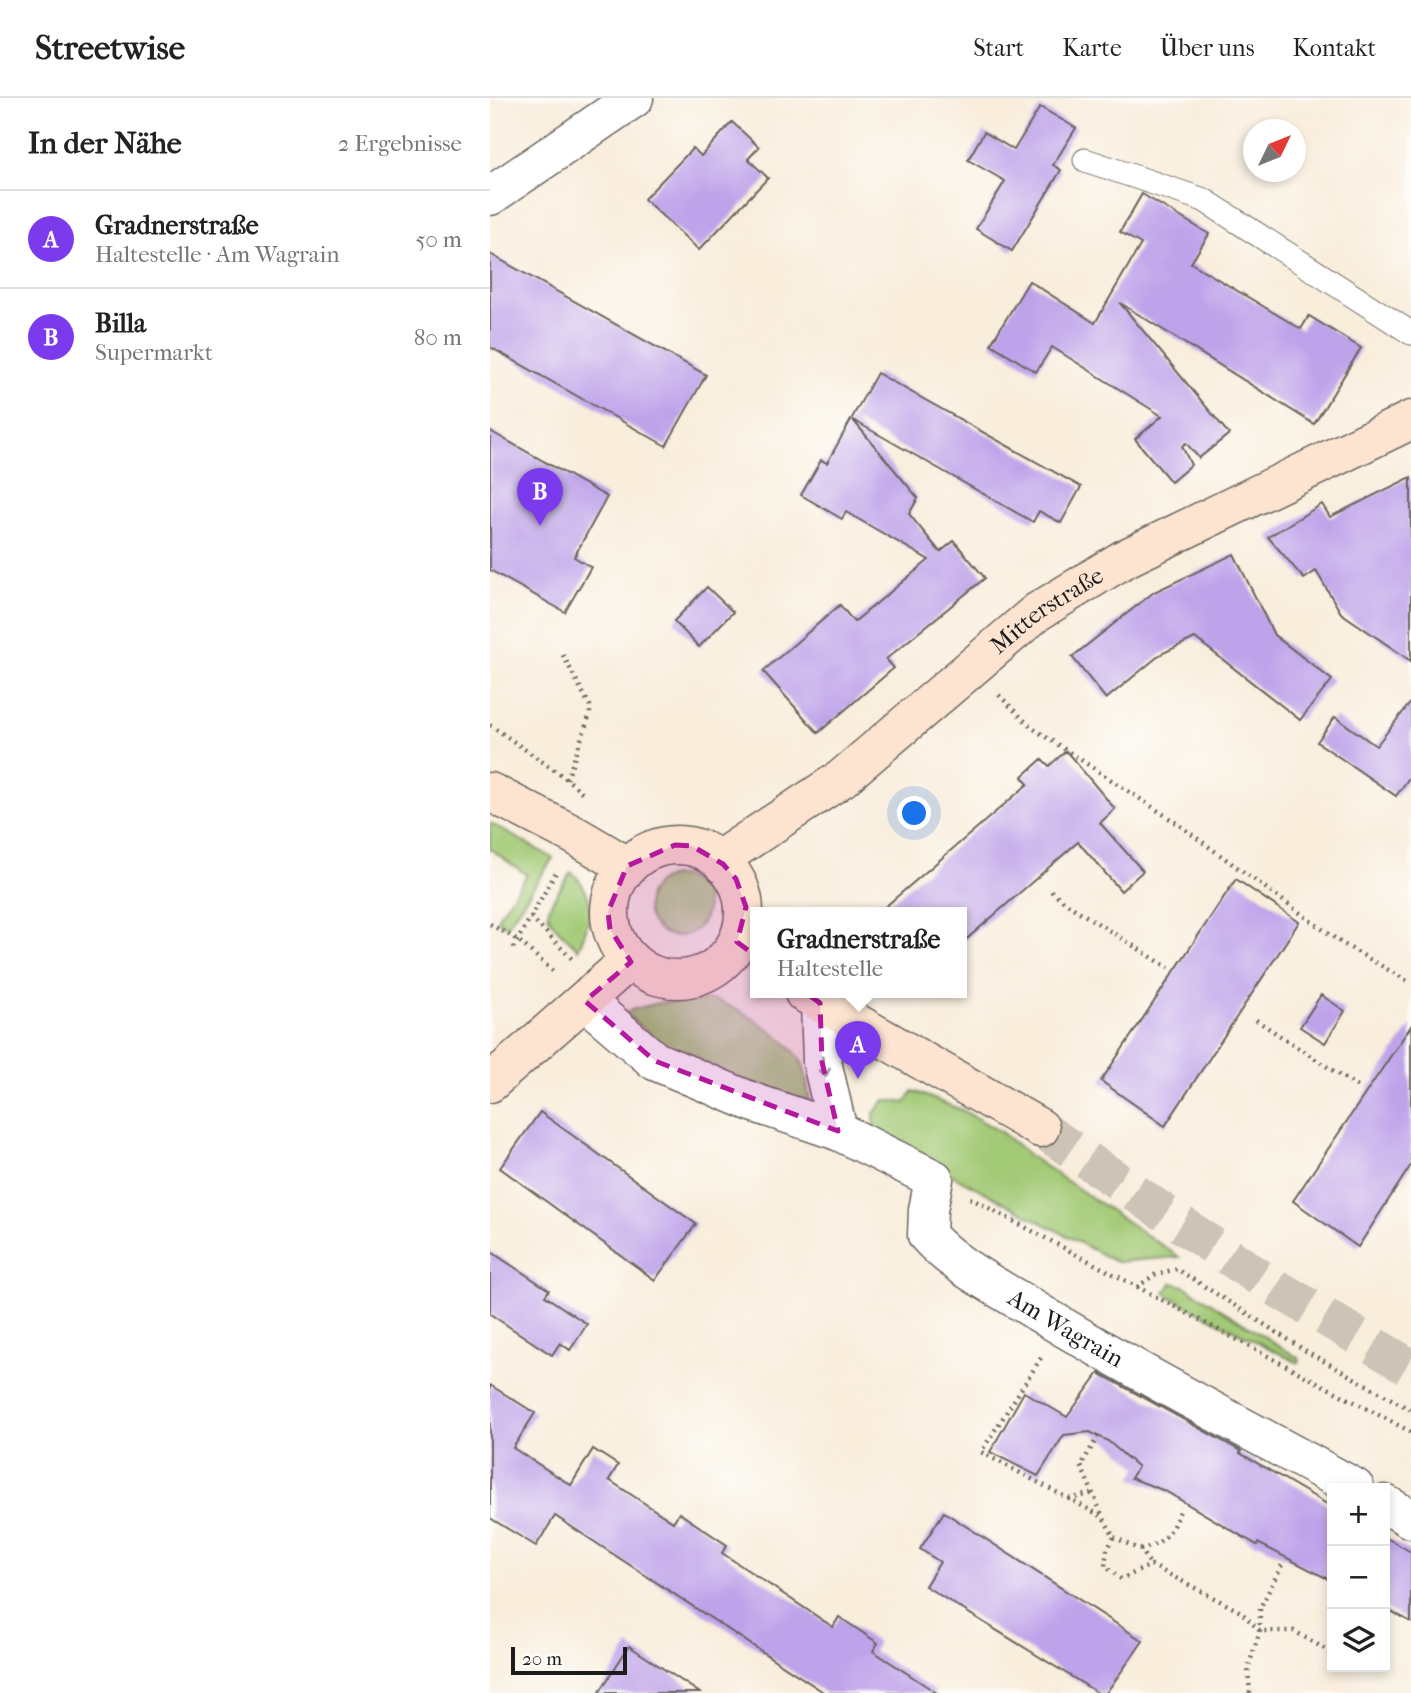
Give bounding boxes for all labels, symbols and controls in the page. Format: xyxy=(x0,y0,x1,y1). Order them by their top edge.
text: Streetwise xyxy=(35,29,185,68)
text: Start xyxy=(973,34,1024,62)
text: Karte xyxy=(1062,34,1122,62)
text: Über uns xyxy=(1160,34,1255,62)
text: Kontakt xyxy=(1293,34,1376,62)
north arrow xyxy=(1243,119,1306,182)
text: In der Nähe xyxy=(28,126,182,161)
text: 2 Ergebnisse xyxy=(337,130,462,157)
text: Gradnerstraße xyxy=(95,210,259,241)
text: A xyxy=(44,226,58,253)
text: 50 m xyxy=(415,226,462,253)
text: Haltestelle · Am Wagrain xyxy=(95,241,340,268)
text: Billa xyxy=(95,308,146,339)
text: B xyxy=(44,324,58,351)
text: 80 m xyxy=(414,324,462,351)
text: Supermarkt xyxy=(95,339,213,366)
pin: B xyxy=(517,468,563,526)
street label: Mitterstraße xyxy=(985,561,1108,660)
your location xyxy=(897,796,931,830)
popup xyxy=(750,907,967,998)
text: Gradnerstraße xyxy=(777,924,940,955)
text: Haltestelle xyxy=(777,955,883,982)
pin: A xyxy=(835,1021,881,1079)
one-way arrow xyxy=(818,1055,831,1078)
street label: Am Wagrain xyxy=(1002,1283,1128,1373)
map controls xyxy=(1327,1483,1390,1672)
button: + xyxy=(1327,1483,1390,1546)
button: − xyxy=(1327,1546,1390,1609)
button: layers xyxy=(1327,1609,1390,1672)
scale bar xyxy=(511,1644,626,1676)
text: 20 m xyxy=(522,1648,562,1670)

